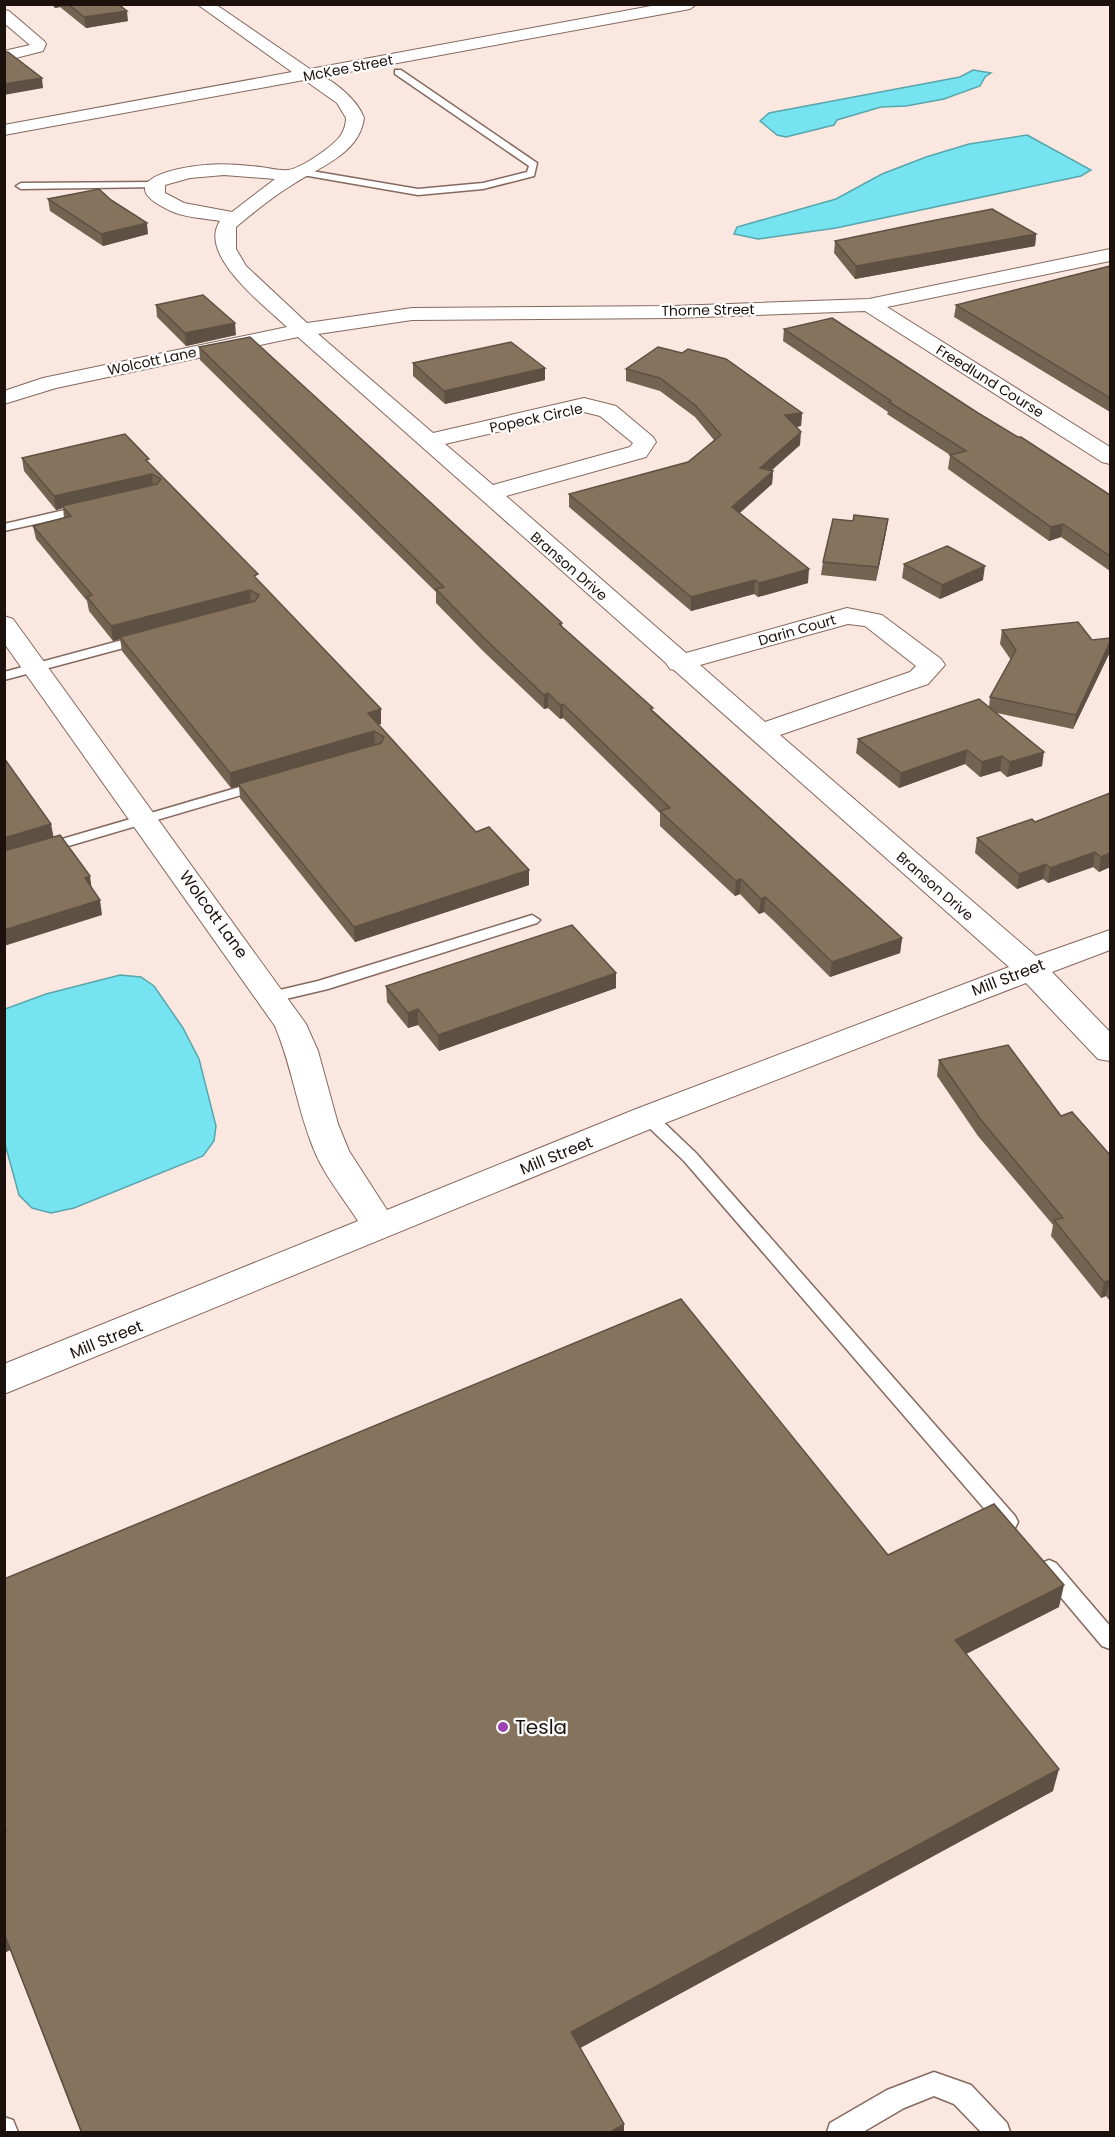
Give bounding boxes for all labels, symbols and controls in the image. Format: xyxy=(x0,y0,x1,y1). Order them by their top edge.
street label: McKee Street xyxy=(301,49,395,87)
street label: Thorne Street xyxy=(661,299,755,321)
street label: Freedlund Course xyxy=(932,340,1048,422)
street label: Wolcott Lane xyxy=(106,342,199,380)
street label: Popeck Circle xyxy=(488,398,585,438)
street label: Branson Drive xyxy=(526,527,612,605)
street label: Darin Court xyxy=(756,609,838,651)
street label: Branson Drive xyxy=(892,847,978,925)
street label: Wolcott Lane xyxy=(174,866,253,963)
street label: Mill Street xyxy=(968,953,1048,1002)
street label: Mill Street xyxy=(516,1130,596,1180)
street label: Mill Street xyxy=(66,1314,146,1364)
place label: Tesla xyxy=(515,1713,567,1741)
marker: Tesla xyxy=(496,1720,510,1734)

